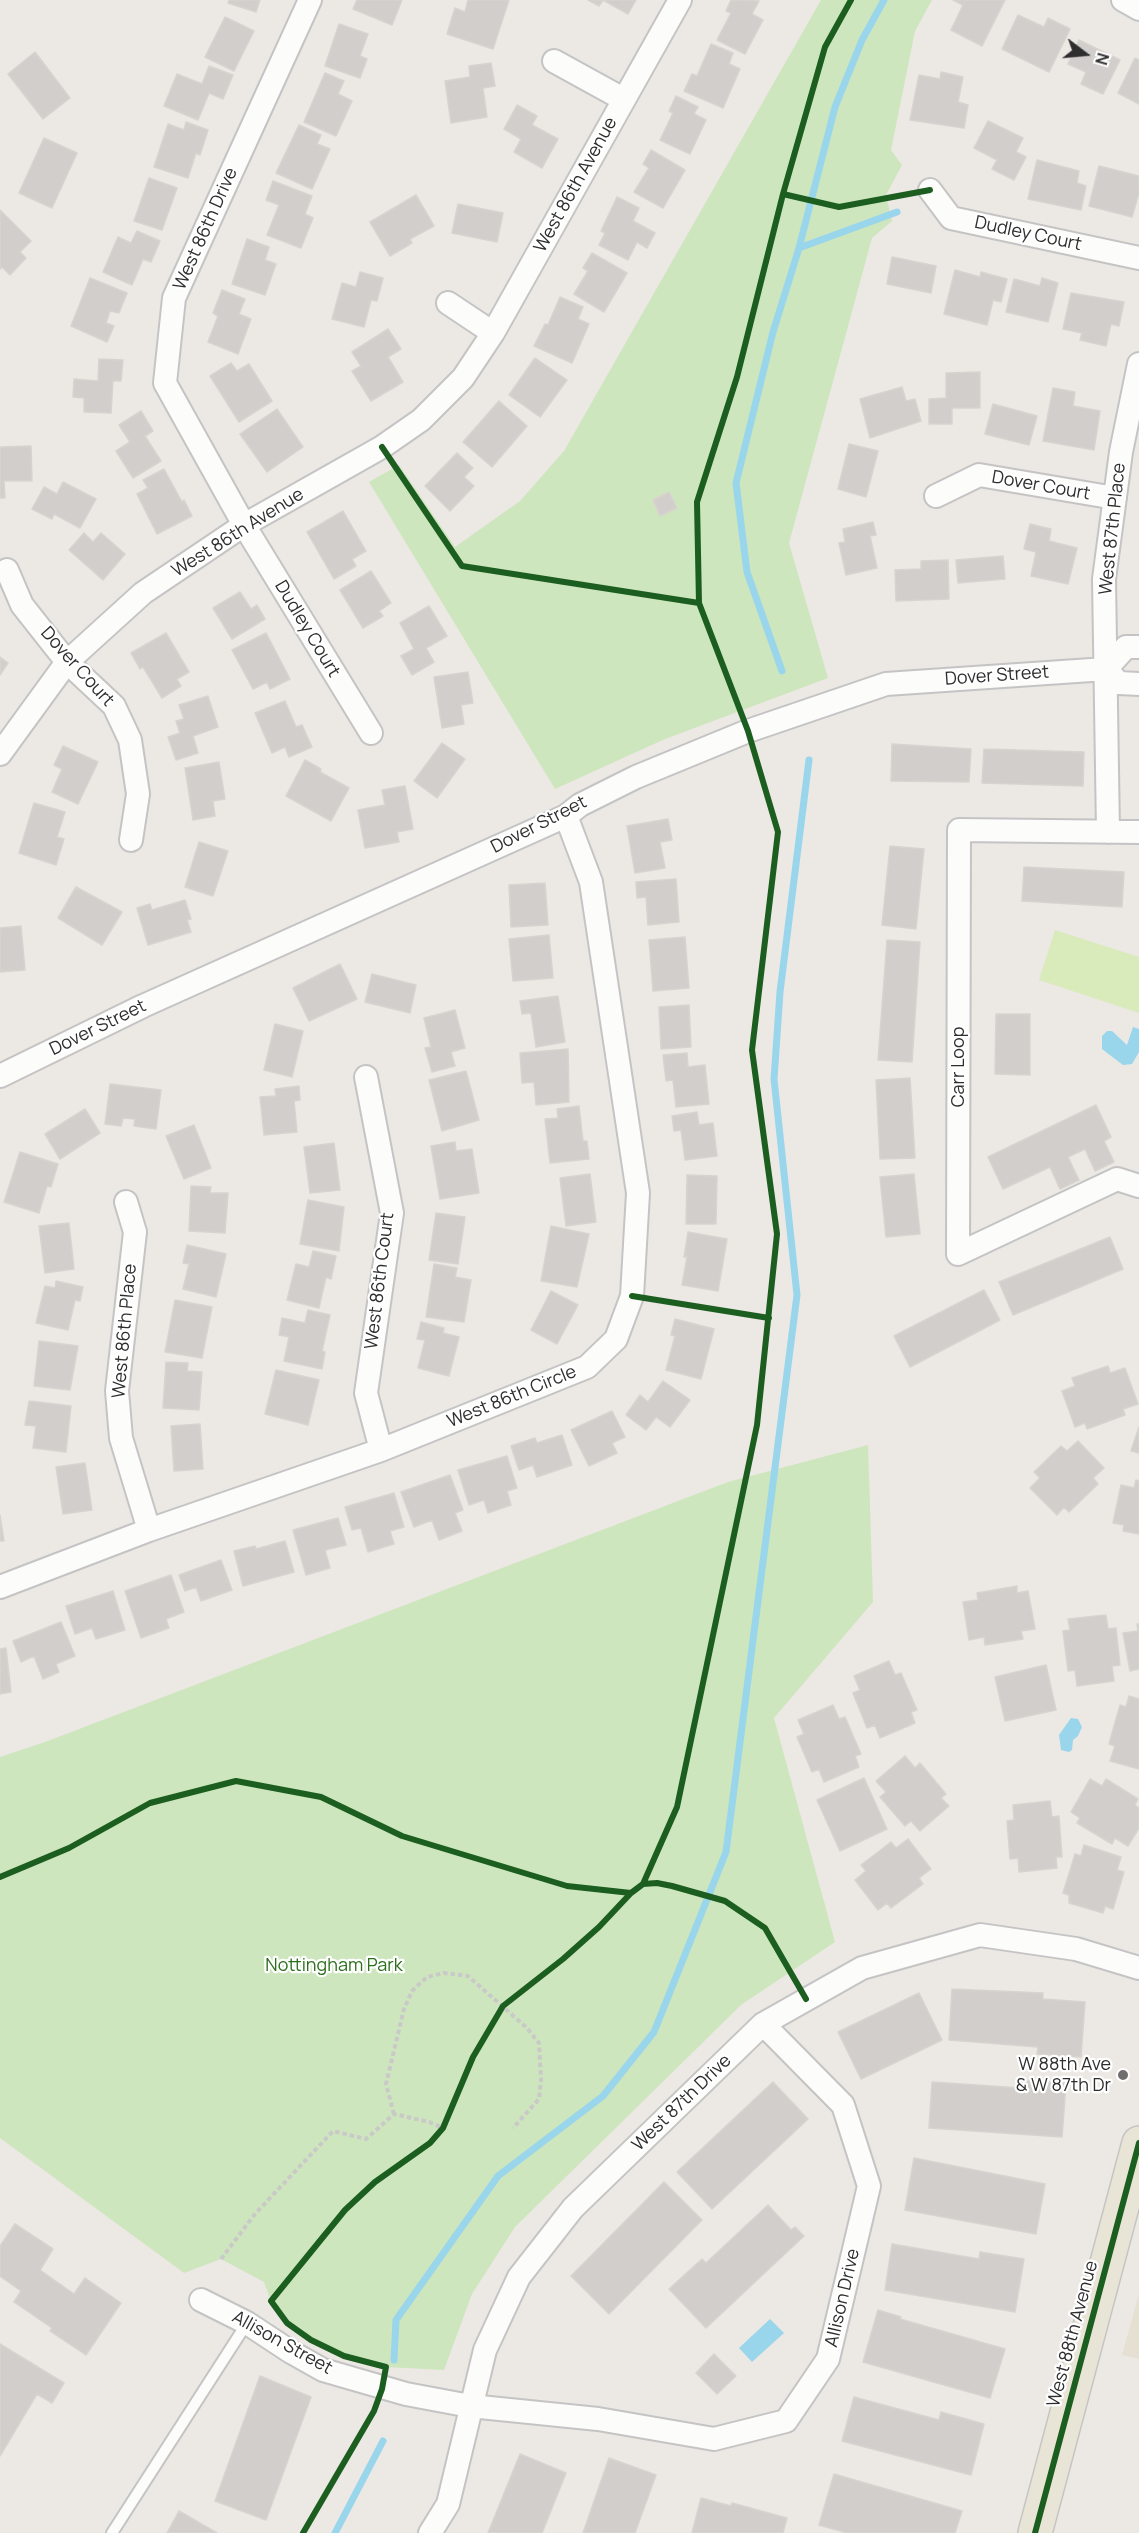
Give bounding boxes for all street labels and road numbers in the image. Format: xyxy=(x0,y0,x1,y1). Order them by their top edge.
street label: West 86th Avenue xyxy=(530,114,622,256)
street label: West 86th Drive xyxy=(169,164,243,294)
street label: Dudley Court xyxy=(972,212,1084,256)
street label: West 87th Place xyxy=(1095,462,1131,596)
street label: Dover Court xyxy=(990,467,1092,505)
street label: West 86th Avenue xyxy=(168,484,308,582)
street label: Dudley Court xyxy=(270,577,344,681)
street label: Dover Court xyxy=(36,623,118,711)
street label: Dover Street xyxy=(944,662,1050,690)
street label: Dover Street xyxy=(487,792,591,858)
street label: Dover Street xyxy=(46,995,150,1061)
street label: Carr Loop xyxy=(948,1027,970,1107)
street label: West 86th Court xyxy=(361,1211,399,1351)
street label: West 86th Place xyxy=(108,1263,142,1399)
street label: West 86th Circle xyxy=(444,1361,580,1433)
street label: West 87th Drive xyxy=(628,2050,736,2156)
street label: Allison Drive xyxy=(821,2247,865,2349)
street label: West 88th Avenue xyxy=(1043,2258,1103,2410)
street label: Allison Street xyxy=(228,2307,336,2379)

